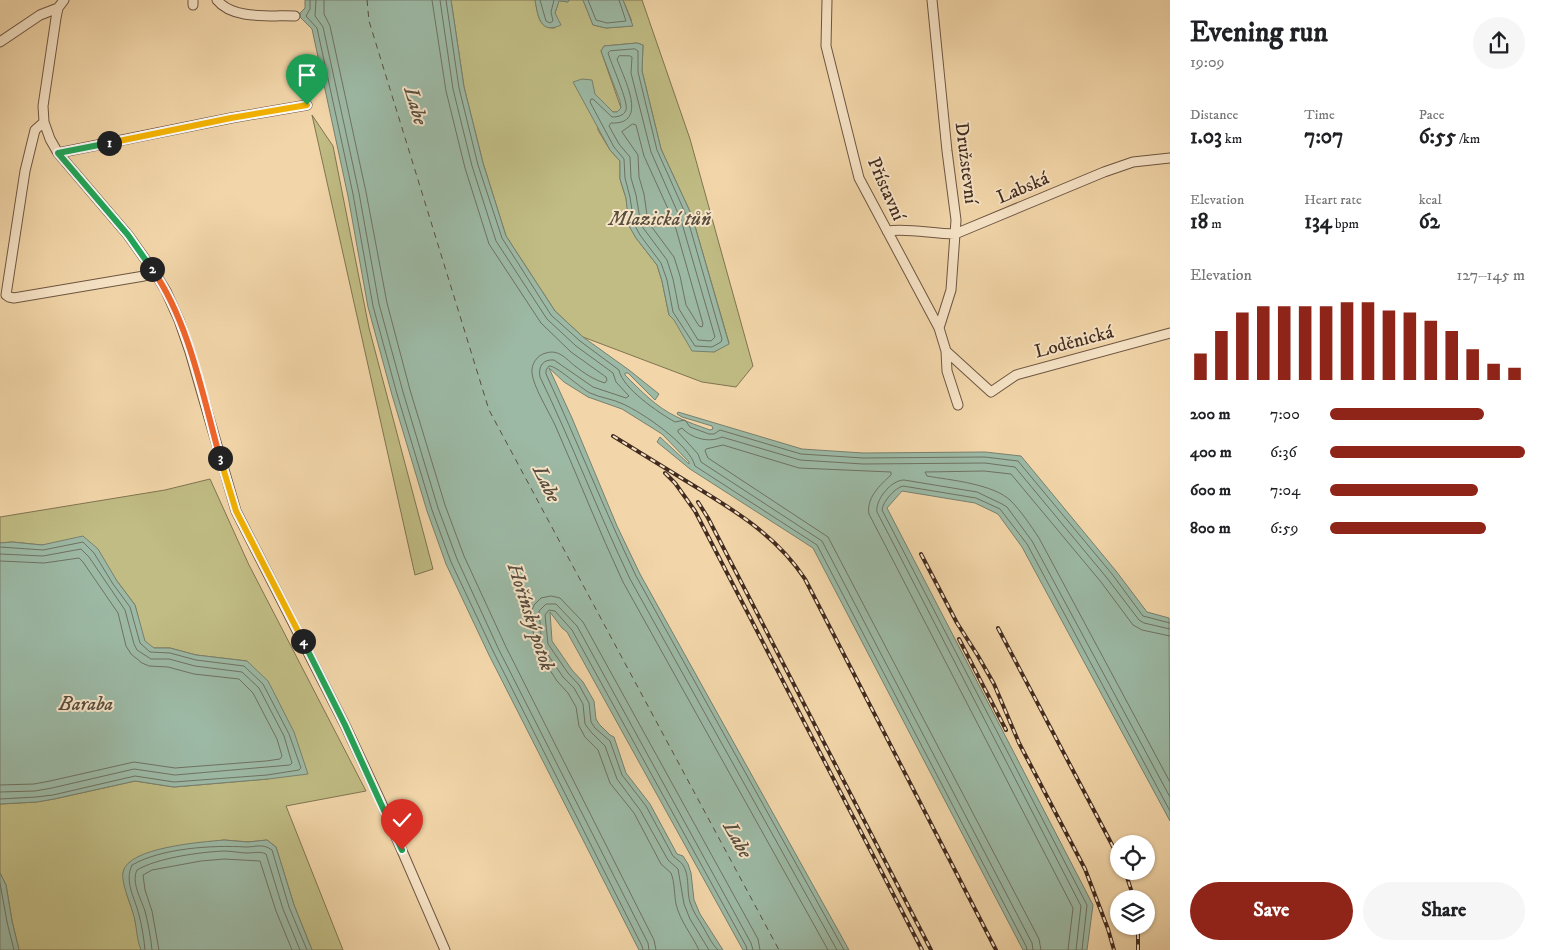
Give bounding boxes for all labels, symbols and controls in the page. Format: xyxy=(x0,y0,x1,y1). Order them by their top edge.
text: Evening run xyxy=(1190,15,1328,50)
button: share xyxy=(1473,17,1525,69)
text: 19:09 xyxy=(1190,52,1225,72)
pin xyxy=(286,54,328,105)
icon: arrive xyxy=(293,61,321,89)
water label: Labe xyxy=(397,83,433,129)
text: Distance xyxy=(1190,106,1238,124)
text: Time xyxy=(1304,106,1335,124)
text: Pace xyxy=(1419,106,1445,124)
street label: Družstevní xyxy=(950,121,983,206)
text: 1.03 xyxy=(1190,124,1222,150)
text: 7:07 xyxy=(1304,124,1343,150)
text: 6:55 xyxy=(1419,124,1456,150)
pin: 1 xyxy=(96,130,122,156)
text: km xyxy=(1222,130,1242,148)
text: /km xyxy=(1456,130,1480,148)
text: 1 xyxy=(107,134,112,152)
street label: Přístavní xyxy=(862,154,911,225)
street label: Labská xyxy=(993,167,1053,209)
text: Elevation xyxy=(1190,191,1244,209)
text: Heart rate xyxy=(1304,191,1362,209)
text: kcal xyxy=(1419,191,1442,209)
water label: Mlazická tůň xyxy=(607,207,712,232)
text: 18 xyxy=(1190,209,1208,235)
text: 134 xyxy=(1304,209,1332,235)
text: 62 xyxy=(1419,209,1440,235)
text: m xyxy=(1208,215,1222,233)
text: bpm xyxy=(1332,215,1359,233)
pin: 2 xyxy=(140,256,164,282)
text: 2 xyxy=(149,260,156,278)
text: Elevation xyxy=(1190,265,1252,285)
text: 127–145 m xyxy=(1456,265,1525,285)
street label: Loděnická xyxy=(1032,320,1116,364)
text: 200 m xyxy=(1190,404,1231,424)
text: 7:00 xyxy=(1270,404,1300,424)
text: 400 m xyxy=(1190,442,1232,462)
text: 6:36 xyxy=(1270,442,1297,462)
pin: 3 xyxy=(208,446,232,470)
text: 3 xyxy=(218,449,223,467)
water label: Labe xyxy=(526,460,566,508)
text: 600 m xyxy=(1190,480,1231,500)
text: 7:04 xyxy=(1270,480,1300,500)
text: 800 m xyxy=(1190,518,1231,538)
text: 6:59 xyxy=(1270,518,1298,538)
water label: Hořínský potok xyxy=(501,559,559,675)
pin: 4 xyxy=(290,628,316,654)
text: 4 xyxy=(299,632,308,650)
water label: Baraba xyxy=(58,692,113,717)
pin xyxy=(381,799,423,850)
icon: check xyxy=(388,806,416,834)
water label: Labe xyxy=(716,816,758,864)
map controls xyxy=(1110,835,1155,935)
button: locate xyxy=(1110,835,1155,880)
button: Save xyxy=(1190,882,1353,940)
button: Share xyxy=(1363,882,1525,940)
button: layers xyxy=(1110,890,1155,935)

